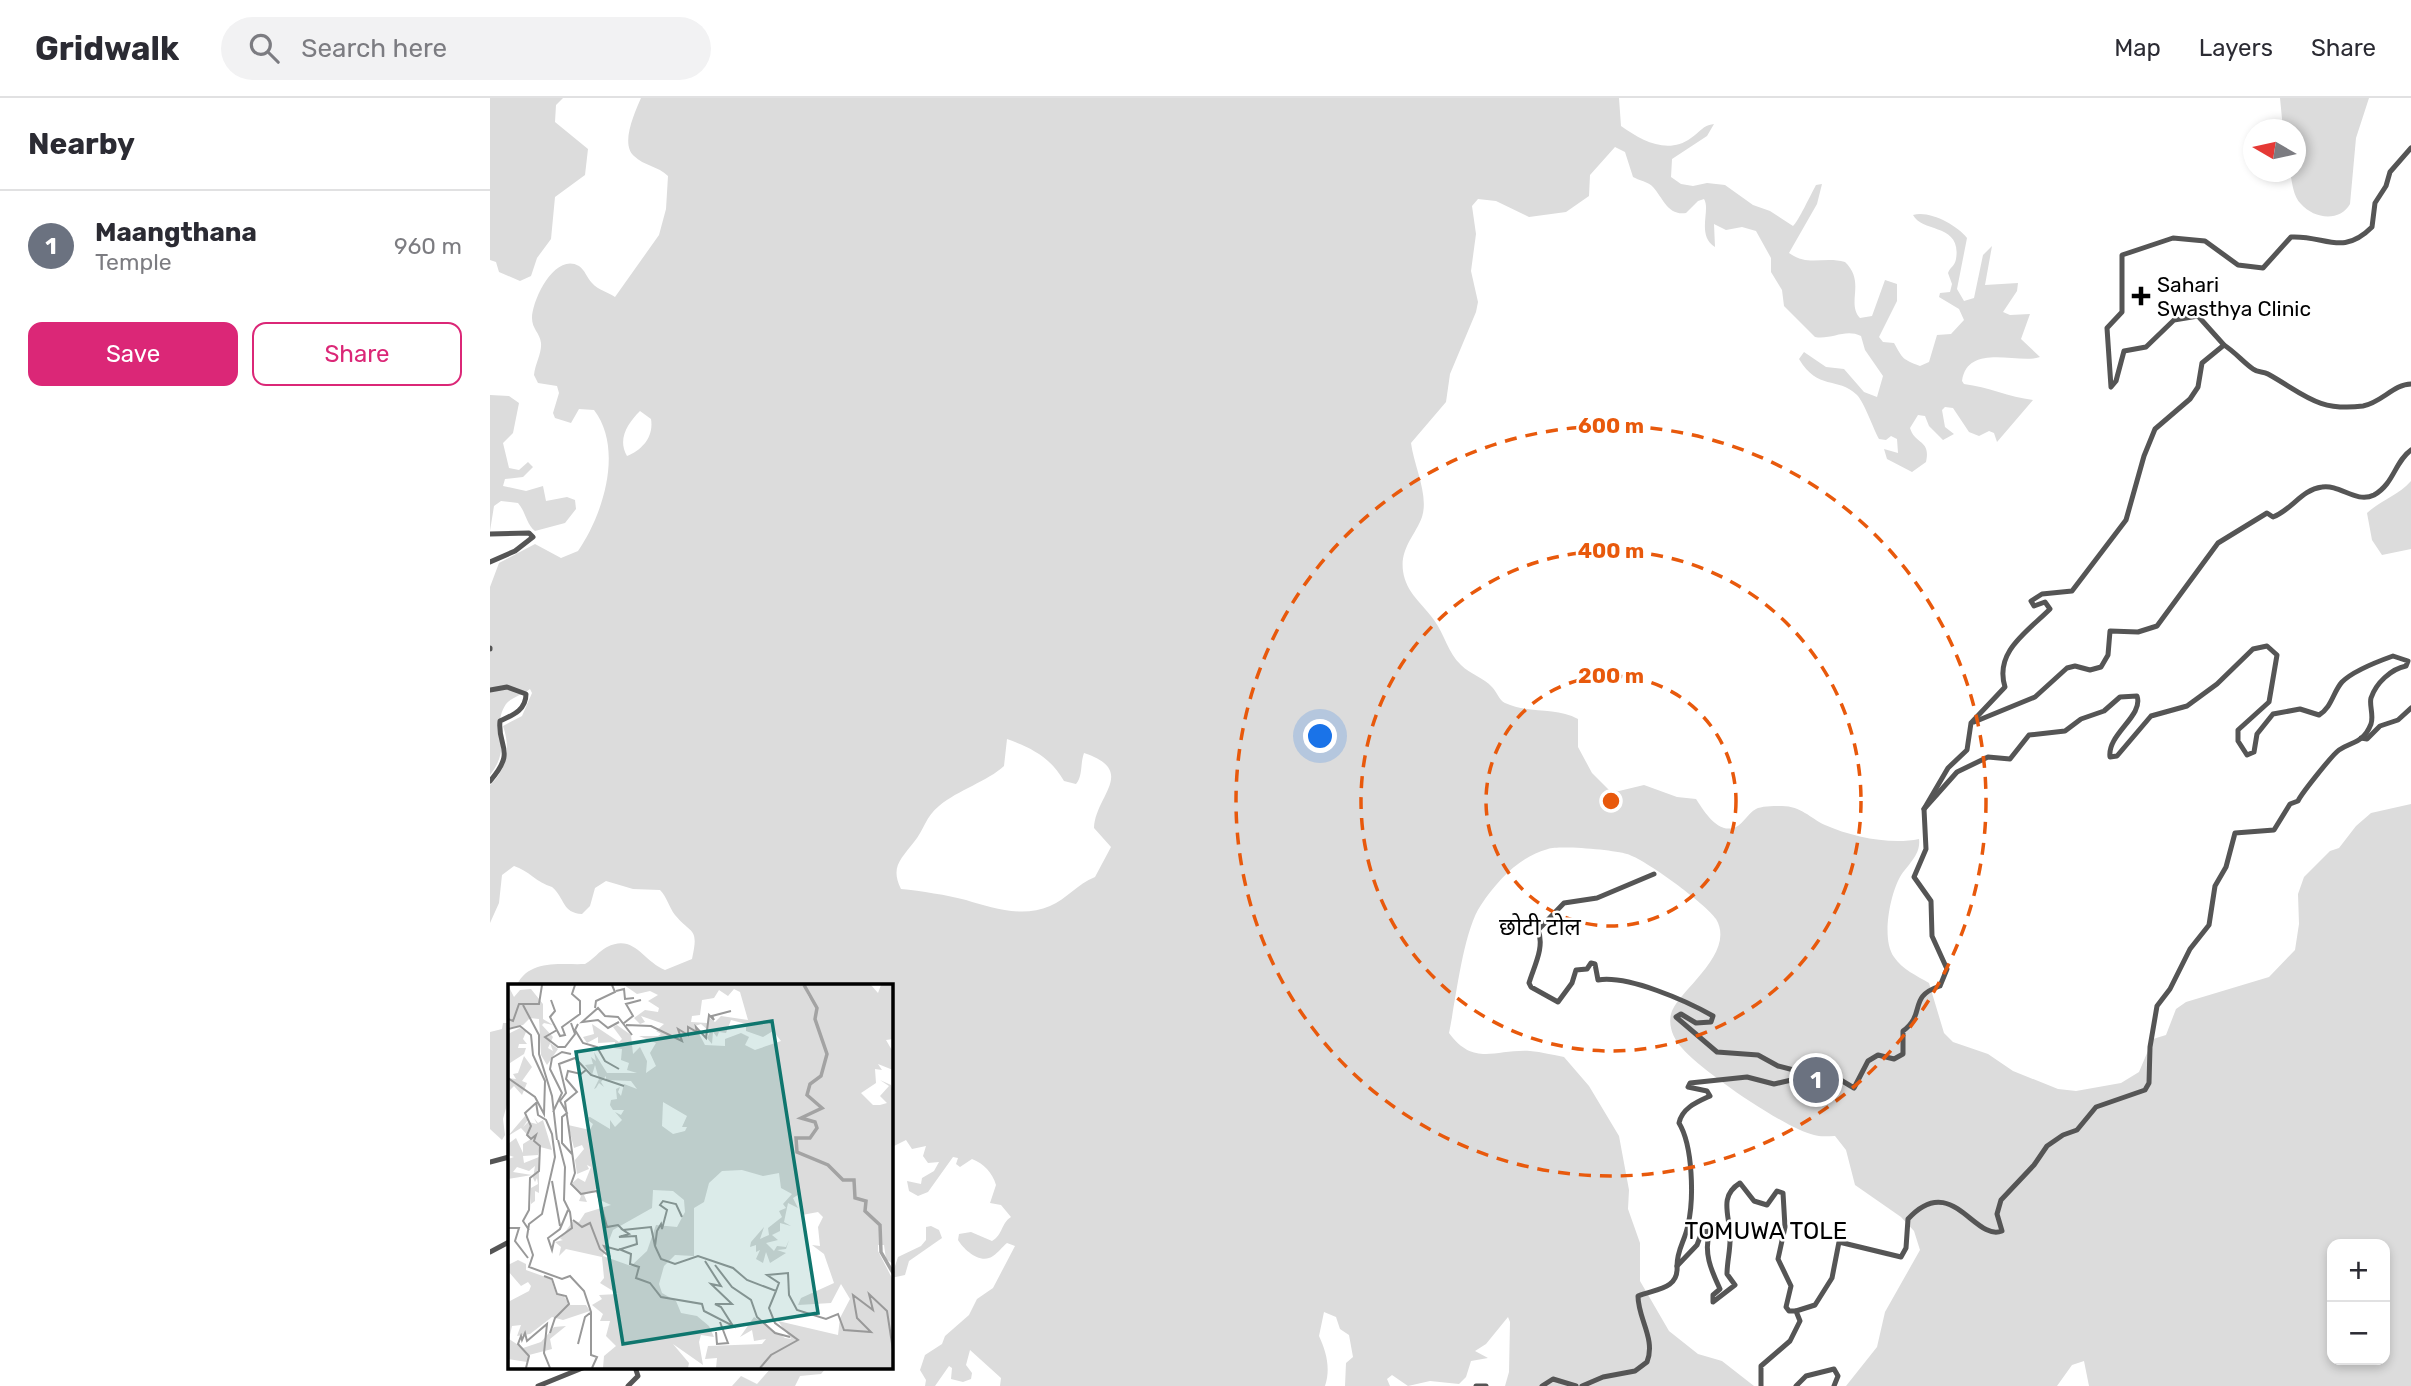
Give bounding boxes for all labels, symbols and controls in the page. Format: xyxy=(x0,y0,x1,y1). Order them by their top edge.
search box xyxy=(221,17,711,80)
text: Gridwalk xyxy=(35,29,179,68)
icon: search xyxy=(245,29,283,67)
text: Search here xyxy=(301,33,447,64)
text: Map xyxy=(2114,34,2161,62)
text: Layers xyxy=(2199,34,2273,62)
text: Share xyxy=(2311,34,2376,62)
north arrow xyxy=(2243,119,2306,182)
text: Nearby xyxy=(28,126,135,162)
text: Maangthana xyxy=(95,217,257,248)
text: 1 xyxy=(45,232,57,260)
text: 960 m xyxy=(394,232,462,260)
text: Temple xyxy=(95,248,172,276)
place label: Sahari Swasthya Clinic xyxy=(2157,272,2311,321)
marker: Sahari Swasthya Clinic xyxy=(2131,286,2151,306)
button: Save xyxy=(28,322,238,386)
button: Share xyxy=(252,322,462,386)
text: 600 m xyxy=(1578,413,1644,438)
text: 400 m xyxy=(1578,538,1644,563)
text: 200 m xyxy=(1578,663,1644,688)
your location xyxy=(1303,719,1337,753)
centre of rings xyxy=(1599,789,1623,813)
district label: छोटी टोल xyxy=(1499,913,1582,941)
inset map xyxy=(508,984,892,1368)
pin: 1 xyxy=(1793,1054,1839,1106)
district label: TOMUWA TOLE xyxy=(1685,1217,1847,1245)
map controls xyxy=(2327,1239,2390,1365)
button: + xyxy=(2327,1239,2390,1302)
button: − xyxy=(2327,1302,2390,1365)

